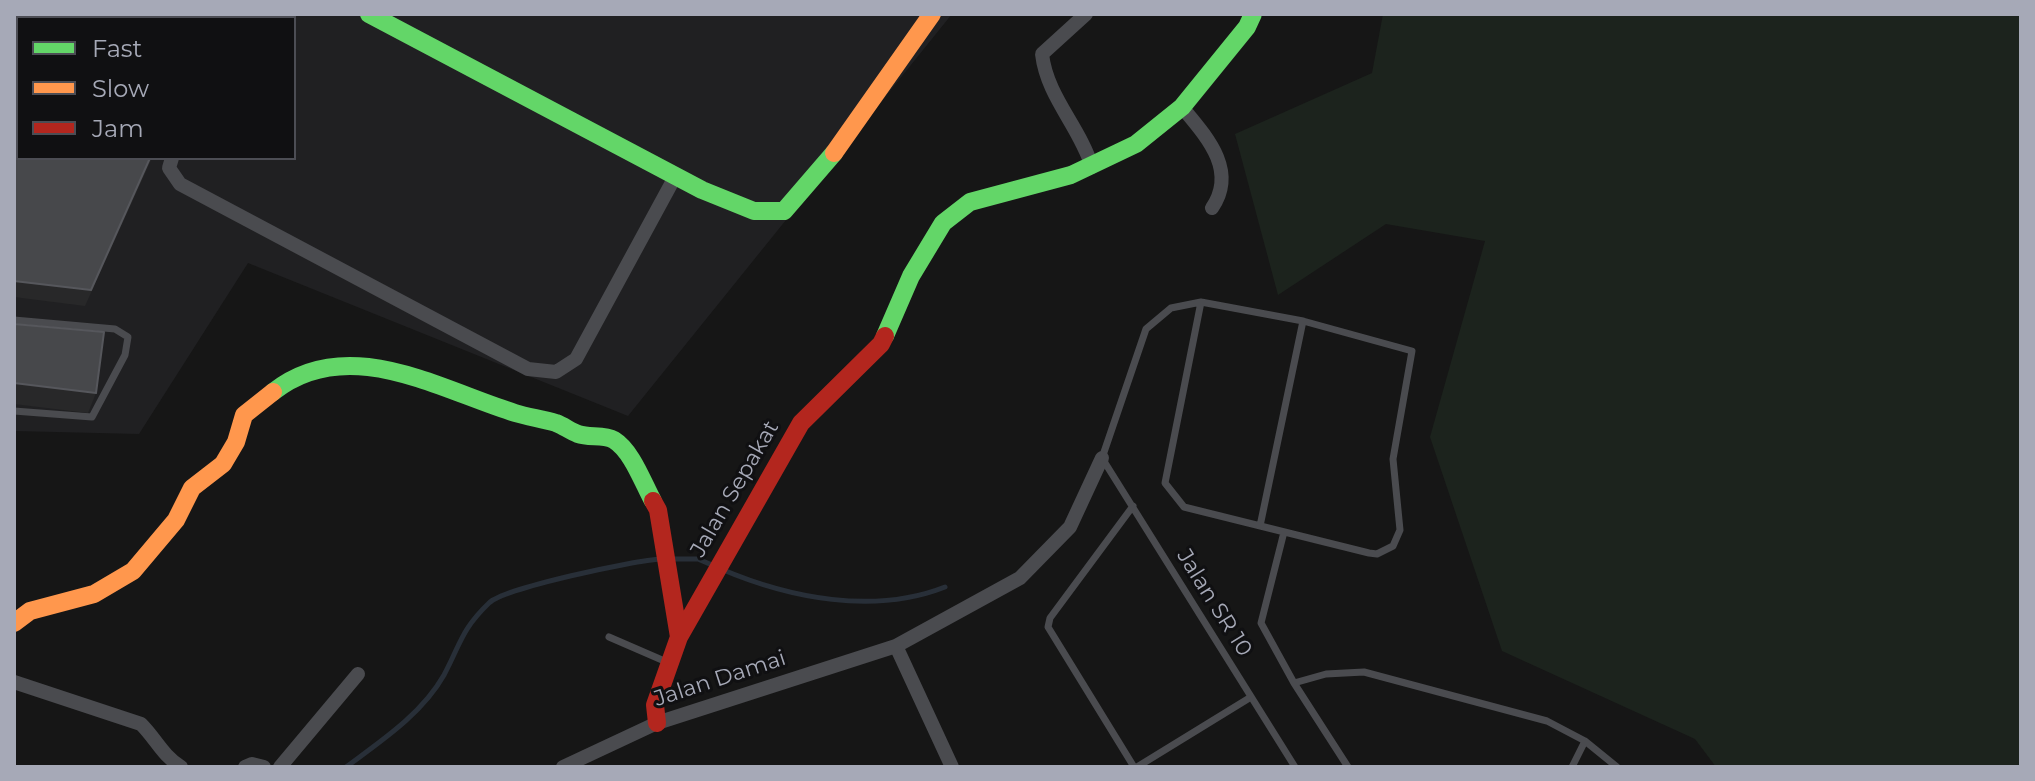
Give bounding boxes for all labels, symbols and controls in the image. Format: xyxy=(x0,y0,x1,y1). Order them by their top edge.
legend xyxy=(16,16,296,160)
text: Fast xyxy=(92,34,142,63)
text: Slow xyxy=(92,74,149,103)
text: Jam xyxy=(92,114,144,143)
street label: Jalan Sepakat xyxy=(685,416,785,562)
street label: Jalan SR 10 xyxy=(1171,545,1257,661)
street label: Jalan Damai xyxy=(651,645,789,713)

